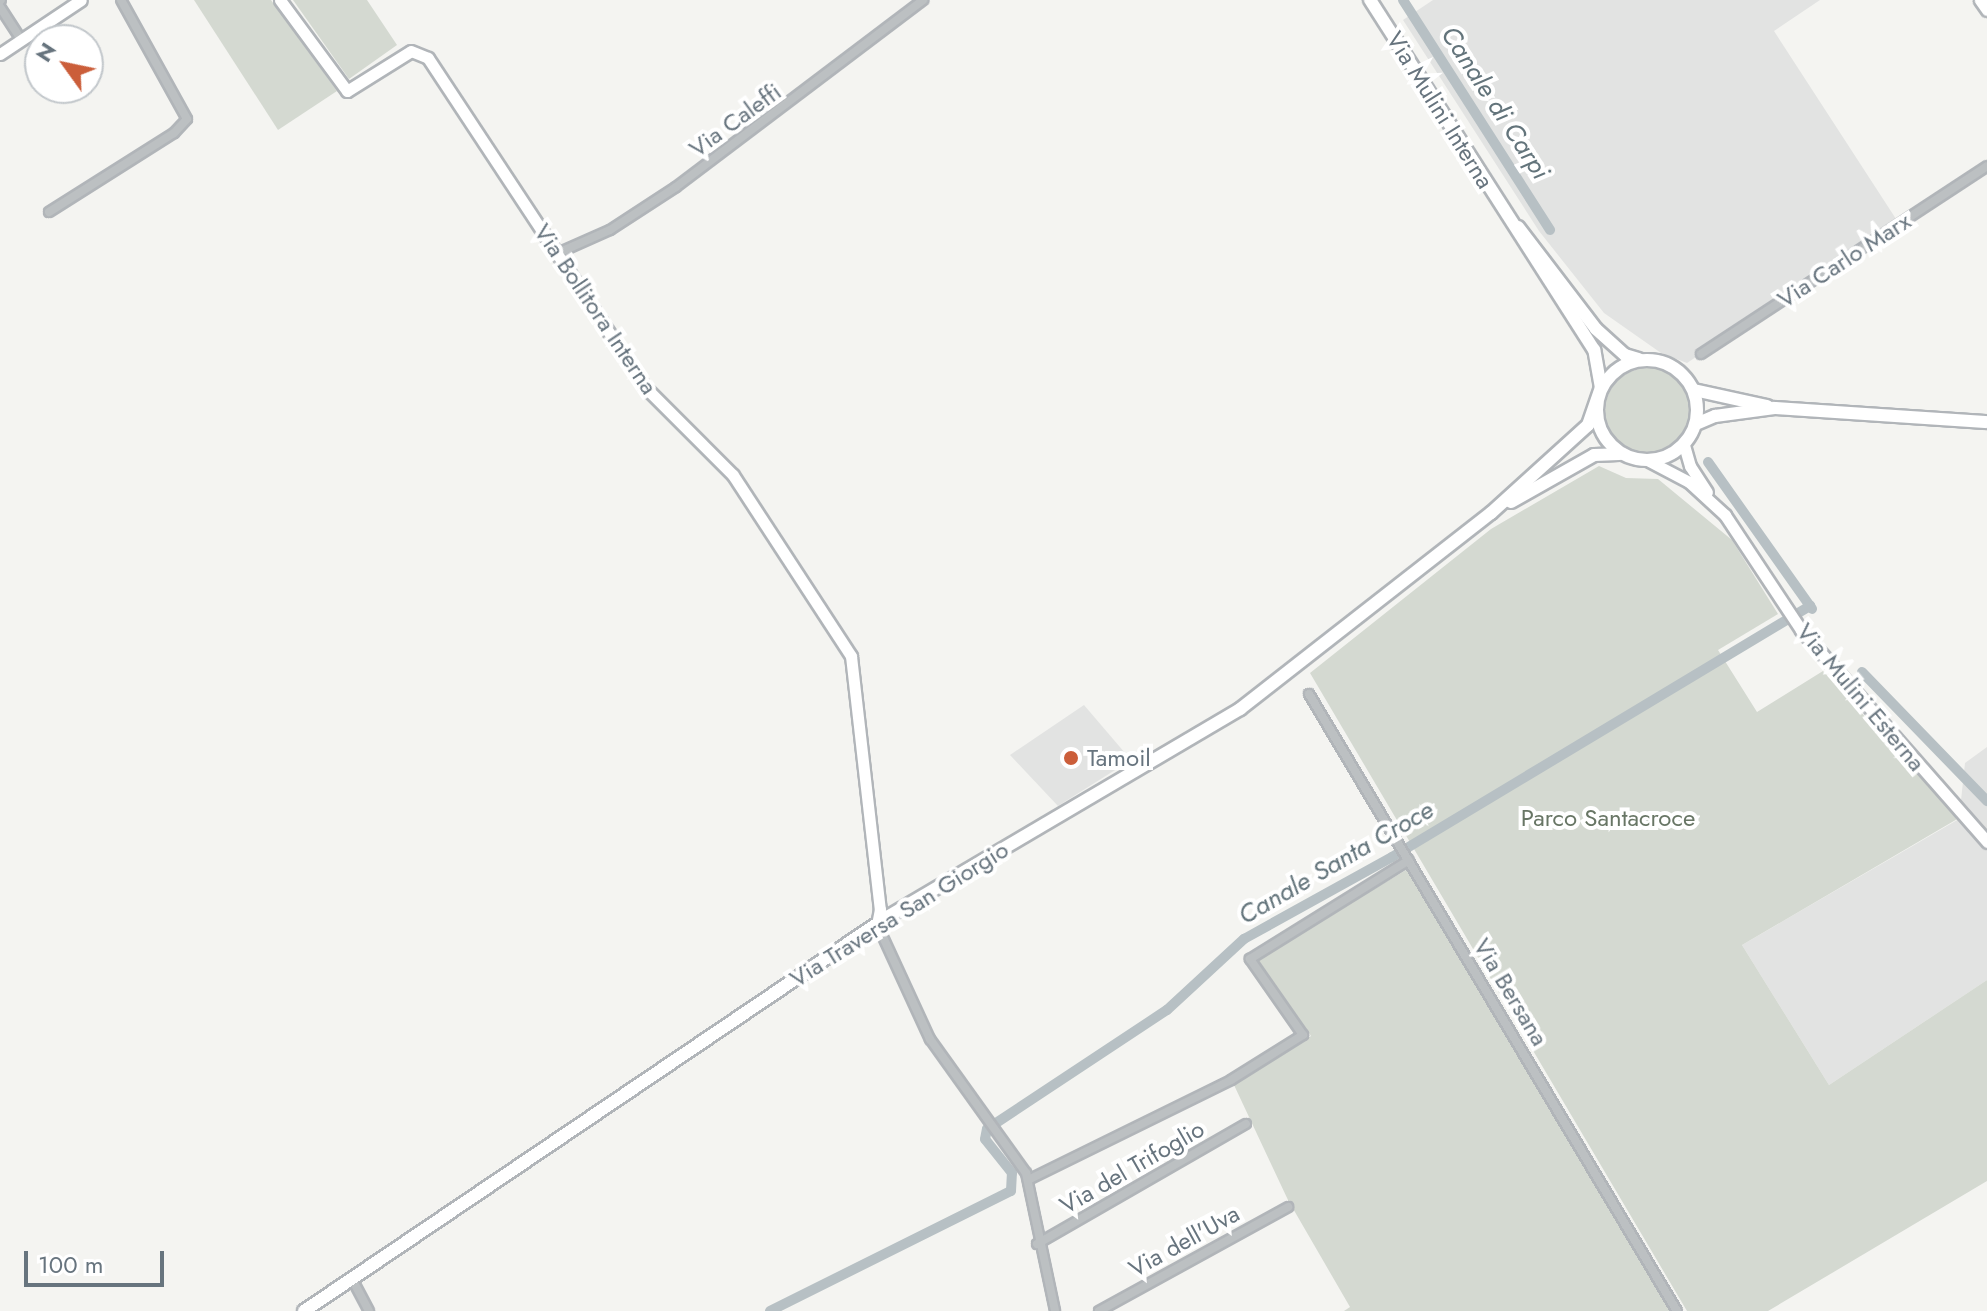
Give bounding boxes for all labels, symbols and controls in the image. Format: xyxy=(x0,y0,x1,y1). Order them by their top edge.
water label: Canale di Carpi xyxy=(1434,21,1556,185)
north arrow xyxy=(24,24,104,104)
street label: Via Mulini Interna xyxy=(1380,26,1500,194)
text: N xyxy=(27,36,64,68)
street label: Via Caleffi xyxy=(683,77,787,163)
street label: Via Carlo Marx xyxy=(1772,206,1916,314)
street label: Via Bollitora Interna xyxy=(528,218,664,400)
street label: Via Mulini Esterna xyxy=(1791,617,1931,777)
place label: Tamoil xyxy=(1087,744,1151,772)
marker: Tamoil xyxy=(1062,749,1080,767)
water label: Canale Santa Croce xyxy=(1233,794,1439,932)
park label: Parco Santacroce xyxy=(1521,804,1695,832)
street label: Via Traversa San Giorgio xyxy=(784,835,1014,993)
street label: Via Bersana xyxy=(1468,933,1554,1051)
street label: Via del Trifoglio xyxy=(1055,1114,1209,1220)
street label: Via dell'Uva xyxy=(1124,1199,1244,1283)
scale bar xyxy=(28,1235,168,1285)
text: 100 m xyxy=(38,1247,104,1282)

